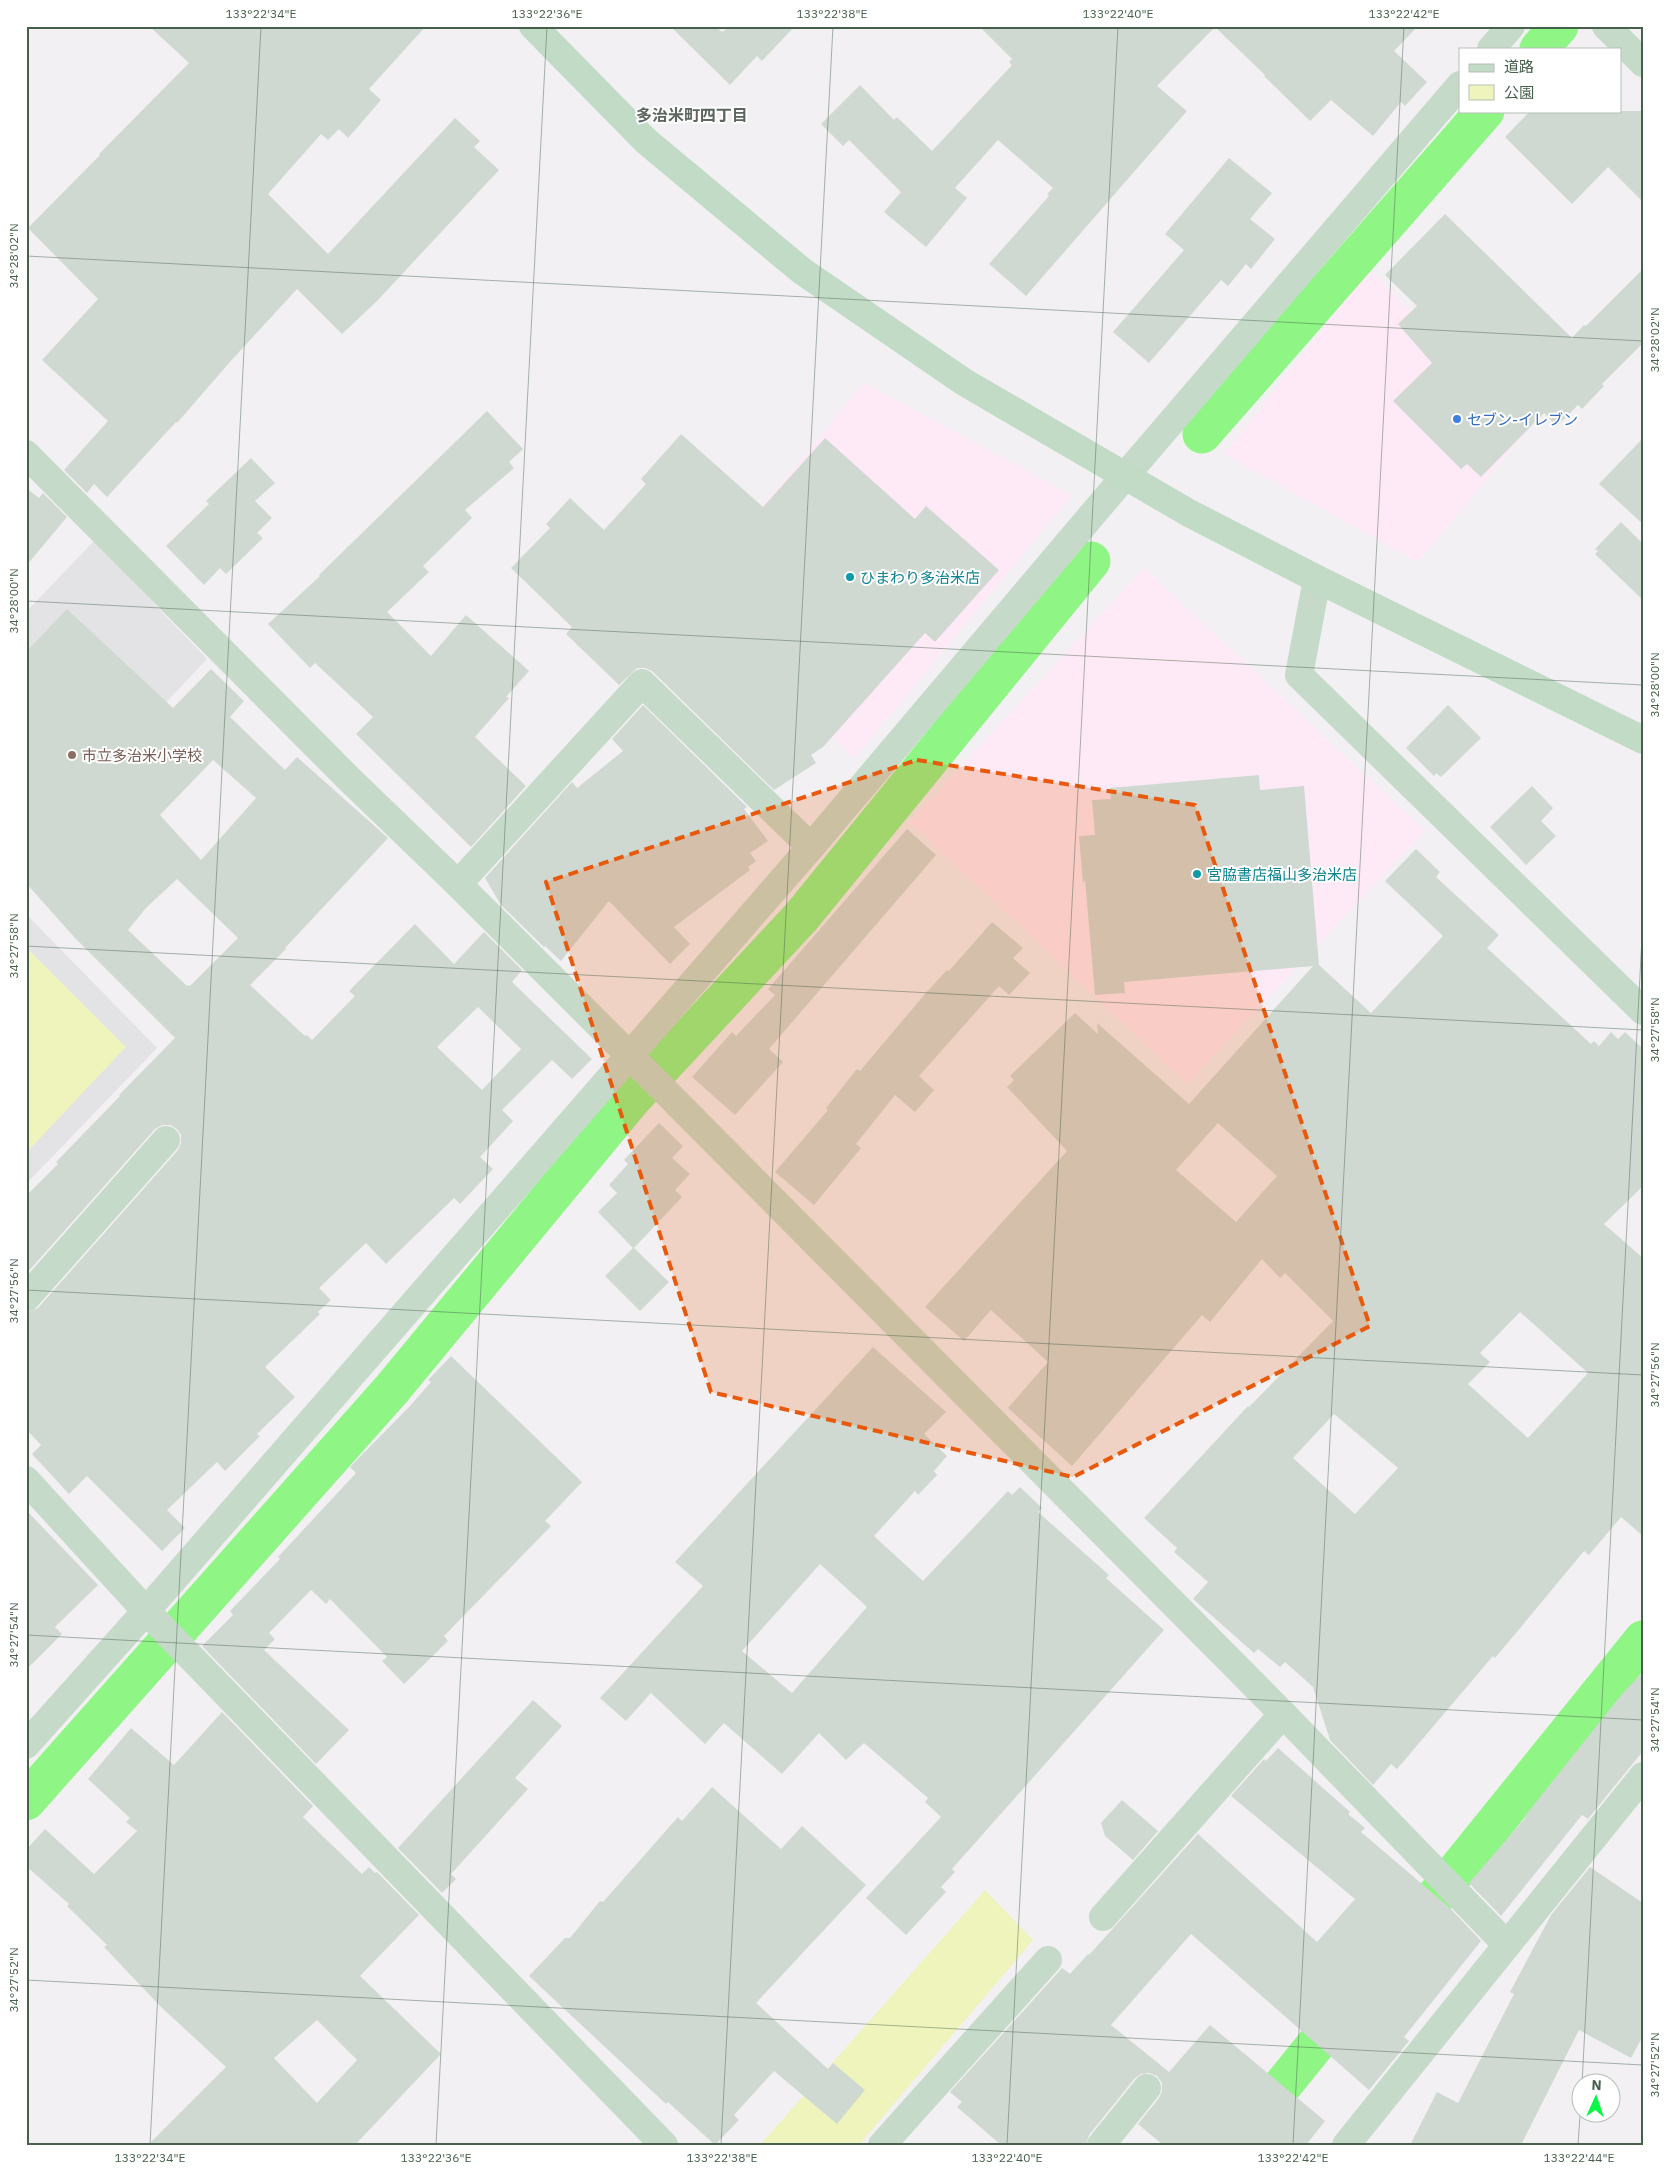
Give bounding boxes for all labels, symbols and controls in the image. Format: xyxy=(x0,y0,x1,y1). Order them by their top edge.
text: 133°22'34"E xyxy=(226,6,296,21)
text: 133°22'36"E xyxy=(512,6,582,21)
text: 133°22'38"E xyxy=(797,6,867,21)
text: 133°22'40"E xyxy=(1083,6,1153,21)
text: 133°22'42"E xyxy=(1369,6,1439,21)
legend xyxy=(1459,48,1622,112)
text: 道路 xyxy=(1504,57,1534,76)
text: 公園 xyxy=(1504,83,1534,102)
district label: 多治米町四丁目 xyxy=(636,105,748,125)
text: 34°28'02"N xyxy=(6,223,21,289)
text: 34°28'02"N xyxy=(1647,307,1662,373)
place label: セブン-イレブン xyxy=(1467,410,1578,429)
marker: セブン-イレブン xyxy=(1451,413,1463,425)
text: 34°28'00"N xyxy=(6,568,21,634)
place label: ひまわり多治米店 xyxy=(860,568,980,587)
marker: ひまわり多治米店 xyxy=(844,571,856,583)
text: 34°28'00"N xyxy=(1647,652,1662,718)
place label: 市立多治米小学校 xyxy=(82,746,202,765)
marker: 市立多治米小学校 xyxy=(66,749,78,761)
place label: 宮脇書店福山多治米店 xyxy=(1207,865,1357,884)
marker: 宮脇書店福山多治米店 xyxy=(1191,868,1203,880)
text: 34°27'58"N xyxy=(6,913,21,979)
text: 34°27'58"N xyxy=(1647,997,1662,1063)
text: 34°27'56"N xyxy=(6,1258,21,1324)
text: 34°27'56"N xyxy=(1647,1342,1662,1408)
text: 34°27'54"N xyxy=(6,1602,21,1668)
text: 34°27'54"N xyxy=(1647,1687,1662,1753)
text: 34°27'52"N xyxy=(6,1947,21,2013)
text: 34°27'52"N xyxy=(1647,2032,1662,2098)
north arrow xyxy=(1572,2074,1622,2124)
text: N xyxy=(1591,2076,1602,2094)
text: 133°22'34"E xyxy=(115,2150,185,2165)
text: 133°22'36"E xyxy=(401,2150,471,2165)
text: 133°22'38"E xyxy=(687,2150,757,2165)
text: 133°22'40"E xyxy=(972,2150,1042,2165)
text: 133°22'42"E xyxy=(1258,2150,1328,2165)
text: 133°22'44"E xyxy=(1544,2150,1614,2165)

